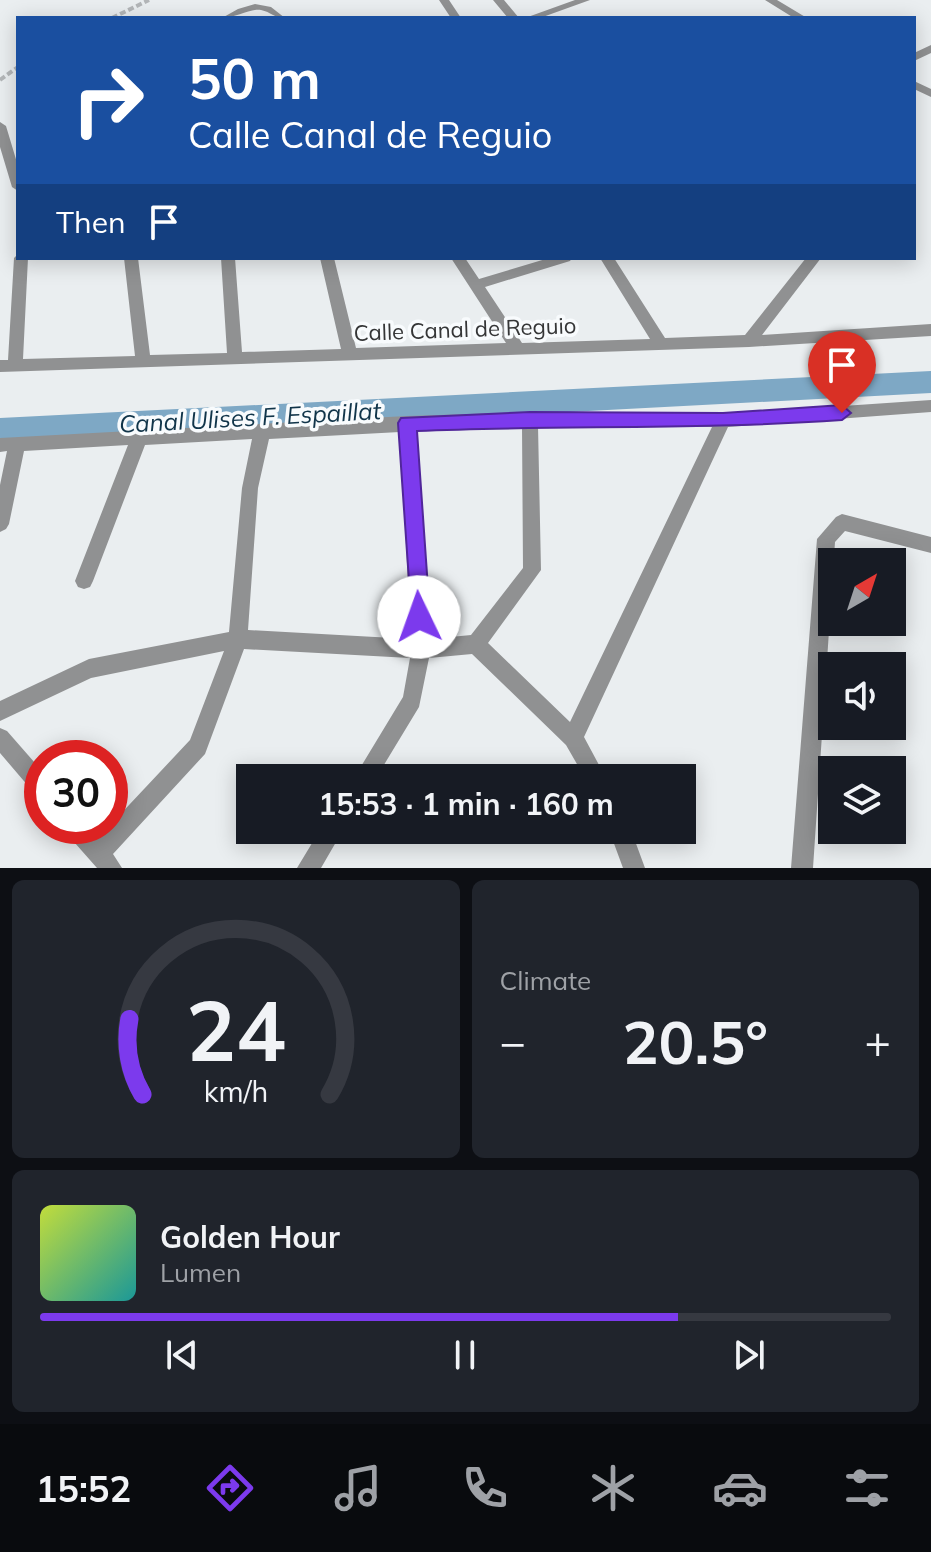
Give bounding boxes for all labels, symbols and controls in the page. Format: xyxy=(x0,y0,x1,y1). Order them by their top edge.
text: 50 m xyxy=(188,43,321,113)
icon: right xyxy=(56,48,160,152)
text: Calle Canal de Reguio xyxy=(188,112,552,157)
icon: arrive xyxy=(142,200,186,244)
text: Then xyxy=(56,203,126,241)
street label: Calle Canal de Reguio xyxy=(353,311,577,347)
pin xyxy=(808,331,876,413)
icon: arrive xyxy=(820,343,864,387)
water label: Canal Ulises F. Espaillat xyxy=(118,395,382,439)
north arrow xyxy=(818,548,906,636)
map controls xyxy=(818,548,906,844)
position arrow xyxy=(377,575,461,659)
button: sound xyxy=(818,652,906,740)
speed limit sign: 30 xyxy=(24,740,128,844)
button: layers xyxy=(818,756,906,844)
text: 15:53 · 1 min · 160 m xyxy=(318,785,614,823)
text: Climate xyxy=(500,964,591,997)
text: 24 xyxy=(186,977,286,1082)
text: 20.5° xyxy=(622,1004,768,1079)
text: − xyxy=(500,1014,526,1069)
text: + xyxy=(865,1014,891,1069)
text: km/h xyxy=(203,1073,268,1109)
text: Golden Hour xyxy=(160,1218,340,1256)
text: Lumen xyxy=(160,1256,241,1289)
icon: previous xyxy=(160,1333,204,1377)
icon: pause xyxy=(443,1333,487,1377)
icon: next xyxy=(727,1333,771,1377)
icon: directions xyxy=(202,1460,258,1516)
icon: music xyxy=(330,1460,386,1516)
icon: phone xyxy=(457,1460,513,1516)
icon: climate xyxy=(585,1460,641,1516)
icon: car xyxy=(712,1460,768,1516)
icon: filters xyxy=(839,1460,895,1516)
text: 15:52 xyxy=(36,1466,131,1511)

